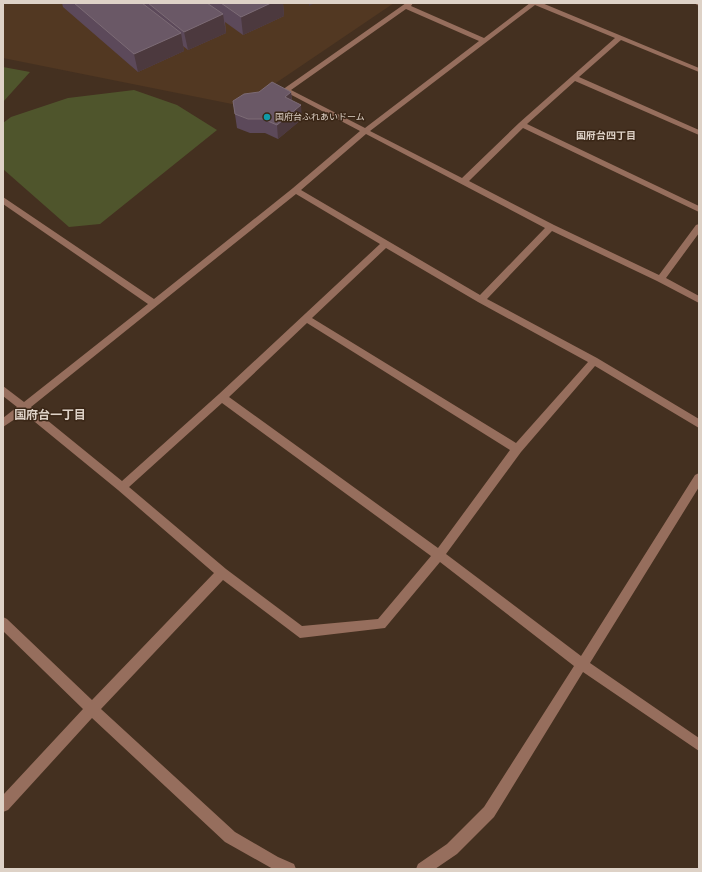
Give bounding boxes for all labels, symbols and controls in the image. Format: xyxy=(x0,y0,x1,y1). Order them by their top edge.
place label: 国府台ふれあいドーム xyxy=(275,111,365,122)
marker: 国府台ふれあいドーム xyxy=(262,112,272,122)
district label: 国府台四丁目 xyxy=(576,129,636,141)
district label: 国府台一丁目 xyxy=(14,407,86,422)

